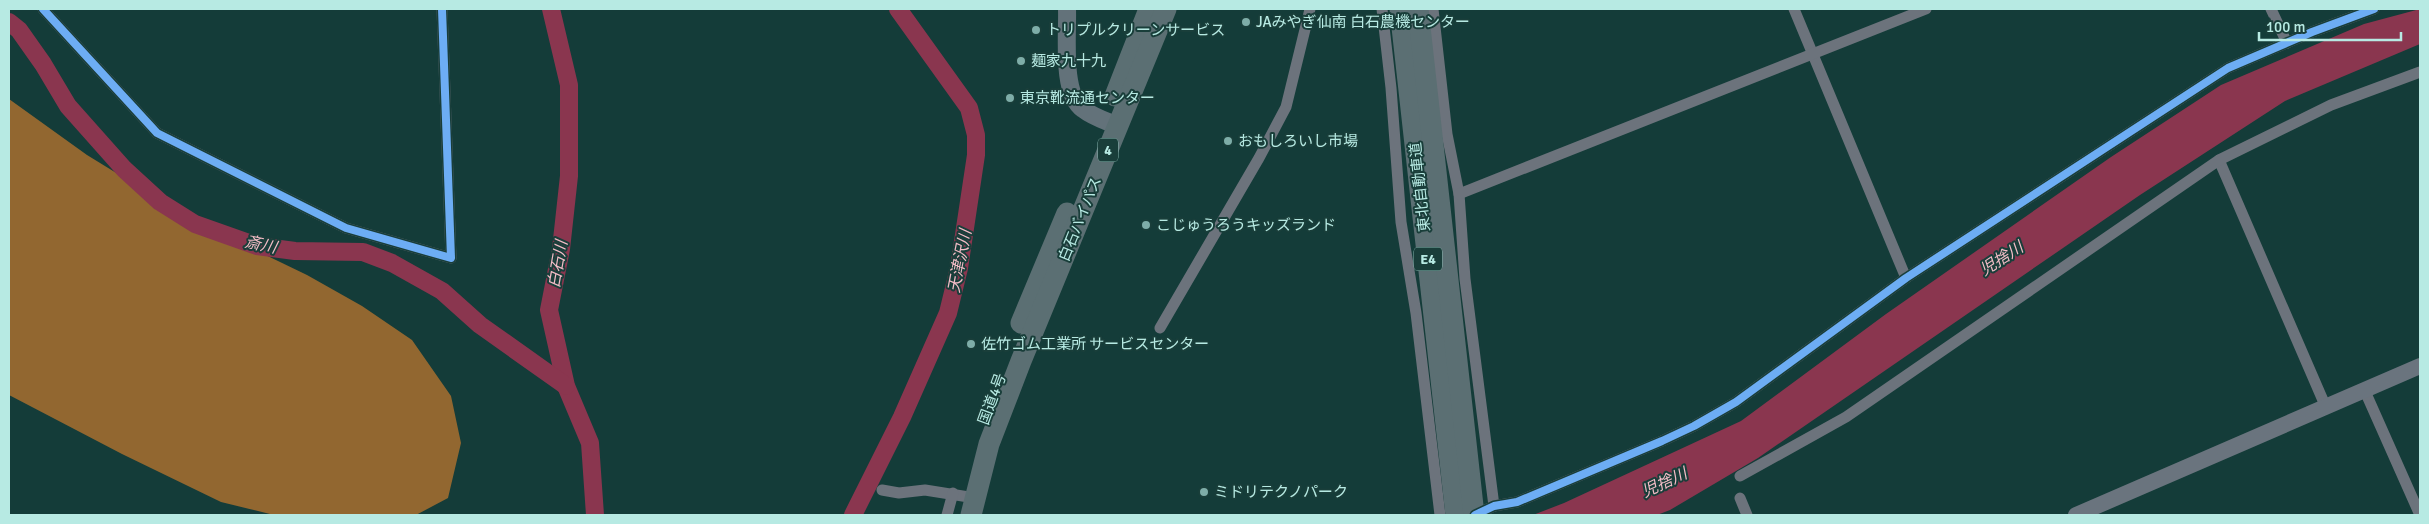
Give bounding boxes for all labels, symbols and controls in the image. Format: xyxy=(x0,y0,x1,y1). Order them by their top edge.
scale bar xyxy=(2259,10,2402,42)
place label: JAみやぎ仙南 白石農機センター xyxy=(1256,13,1470,31)
marker: JAみやぎ仙南 白石農機センター xyxy=(1240,16,1252,28)
text: 100 m xyxy=(2266,18,2306,36)
place label: トリプルクリーンサービス xyxy=(1046,21,1225,39)
marker: トリプルクリーンサービス xyxy=(1030,24,1042,36)
place label: 麺家九十九 xyxy=(1031,52,1106,70)
marker: 麺家九十九 xyxy=(1015,55,1027,67)
place label: 東京靴流通センター xyxy=(1020,89,1155,107)
marker: 東京靴流通センター xyxy=(1004,92,1016,104)
place label: おもしろいし市場 xyxy=(1238,132,1358,150)
marker: おもしろいし市場 xyxy=(1222,135,1234,147)
road number: 4 xyxy=(1098,138,1118,162)
street label: 東北自動車道 xyxy=(1406,141,1434,233)
street label: 白石バイパス xyxy=(1055,174,1105,264)
place label: こじゅうろうキッズランド xyxy=(1156,216,1336,234)
marker: こじゅうろうキッズランド xyxy=(1140,219,1152,231)
water label: 天津沢川 xyxy=(944,226,976,295)
water label: 斎川 xyxy=(243,232,280,259)
water label: 児捨川 xyxy=(1976,236,2029,280)
water label: 白石川 xyxy=(544,237,572,290)
road number: E4 xyxy=(1414,248,1442,270)
place label: 佐竹ゴム工業所 サービスセンター xyxy=(981,335,1209,353)
marker: 佐竹ゴム工業所 サービスセンター xyxy=(965,338,977,350)
street label: 国道4号 xyxy=(974,371,1010,427)
water label: 児捨川 xyxy=(1638,463,1692,502)
place label: ミドリテクノパーク xyxy=(1214,483,1348,501)
marker: ミドリテクノパーク xyxy=(1198,486,1210,498)

